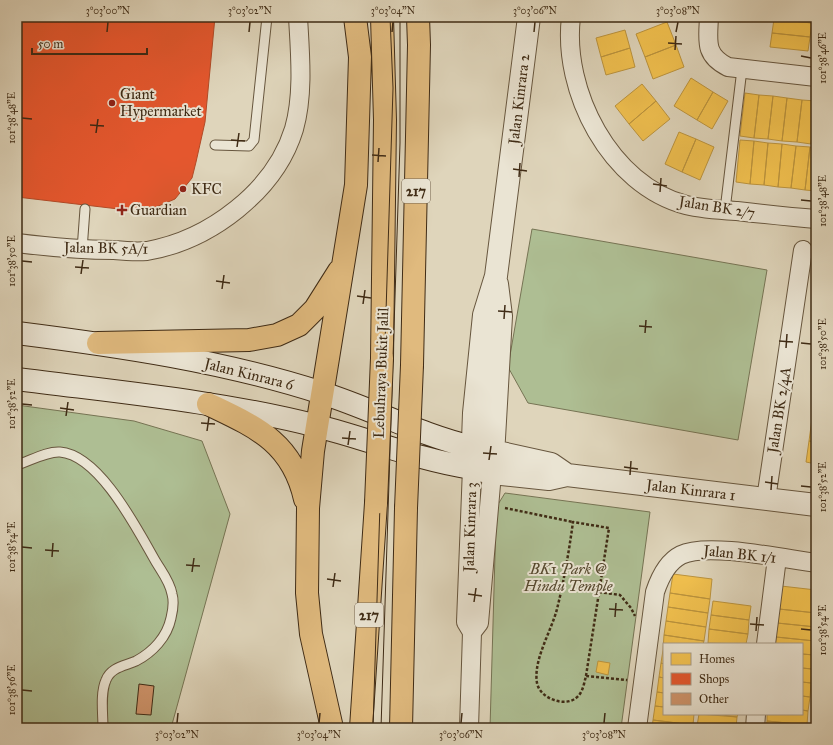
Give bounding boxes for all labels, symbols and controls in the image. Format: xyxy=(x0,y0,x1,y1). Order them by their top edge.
text: 3°03'00"N xyxy=(86,5,131,17)
text: 3°03'02"N xyxy=(228,5,272,17)
text: 3°03'04"N xyxy=(371,5,416,17)
text: 3°03'06"N xyxy=(513,5,558,17)
text: 3°03'08"N xyxy=(656,5,701,17)
scale bar xyxy=(32,30,147,56)
text: 101°38'46"E xyxy=(817,32,829,84)
text: 50 m xyxy=(38,37,63,51)
street label: Jalan Kinrara 2 xyxy=(504,52,535,147)
place label: Giant Hypermarket xyxy=(120,85,203,120)
text: 101°38'48"E xyxy=(6,92,18,144)
marker: Giant Hypermarket xyxy=(107,98,117,108)
text: 101°38'48"E xyxy=(817,175,829,227)
road number: 217 xyxy=(402,179,430,203)
place label: KFC xyxy=(191,180,222,198)
marker: KFC xyxy=(178,184,188,194)
street label: Jalan BK 2/7 xyxy=(675,192,756,223)
place label: Guardian xyxy=(130,201,187,219)
marker: Guardian xyxy=(117,205,127,215)
text: 101°38'50"E xyxy=(6,235,18,287)
street label: Jalan BK 5A/1 xyxy=(62,238,148,259)
street label: Lebuhraya Bukit Jalil xyxy=(370,306,393,439)
text: 101°38'50"E xyxy=(817,318,829,370)
street label: Jalan Kinrara 6 xyxy=(200,354,297,395)
street label: Jalan BK 2/4A xyxy=(763,366,796,456)
text: 101°38'52"E xyxy=(6,379,18,429)
text: 101°38'52"E xyxy=(817,462,829,512)
street label: Jalan Kinrara 1 xyxy=(643,475,737,505)
street label: Jalan Kinrara 3 xyxy=(459,482,482,574)
text: 101°38'54"E xyxy=(6,522,18,572)
street label: Jalan BK 1/1 xyxy=(701,541,777,568)
park label: BK1 Park @ Hindu Temple xyxy=(523,560,613,596)
road number: 217 xyxy=(355,603,383,627)
text: 101°38'54"E xyxy=(817,605,829,655)
legend xyxy=(663,643,803,715)
text: Homes xyxy=(699,652,735,666)
text: 101°38'56"E xyxy=(6,665,18,715)
text: Shops xyxy=(699,672,729,686)
text: Other xyxy=(699,692,729,706)
text: 3°03'02"N xyxy=(155,729,199,741)
text: 3°03'04"N xyxy=(297,729,342,741)
text: 3°03'06"N xyxy=(439,729,484,741)
text: 3°03'08"N xyxy=(582,729,627,741)

